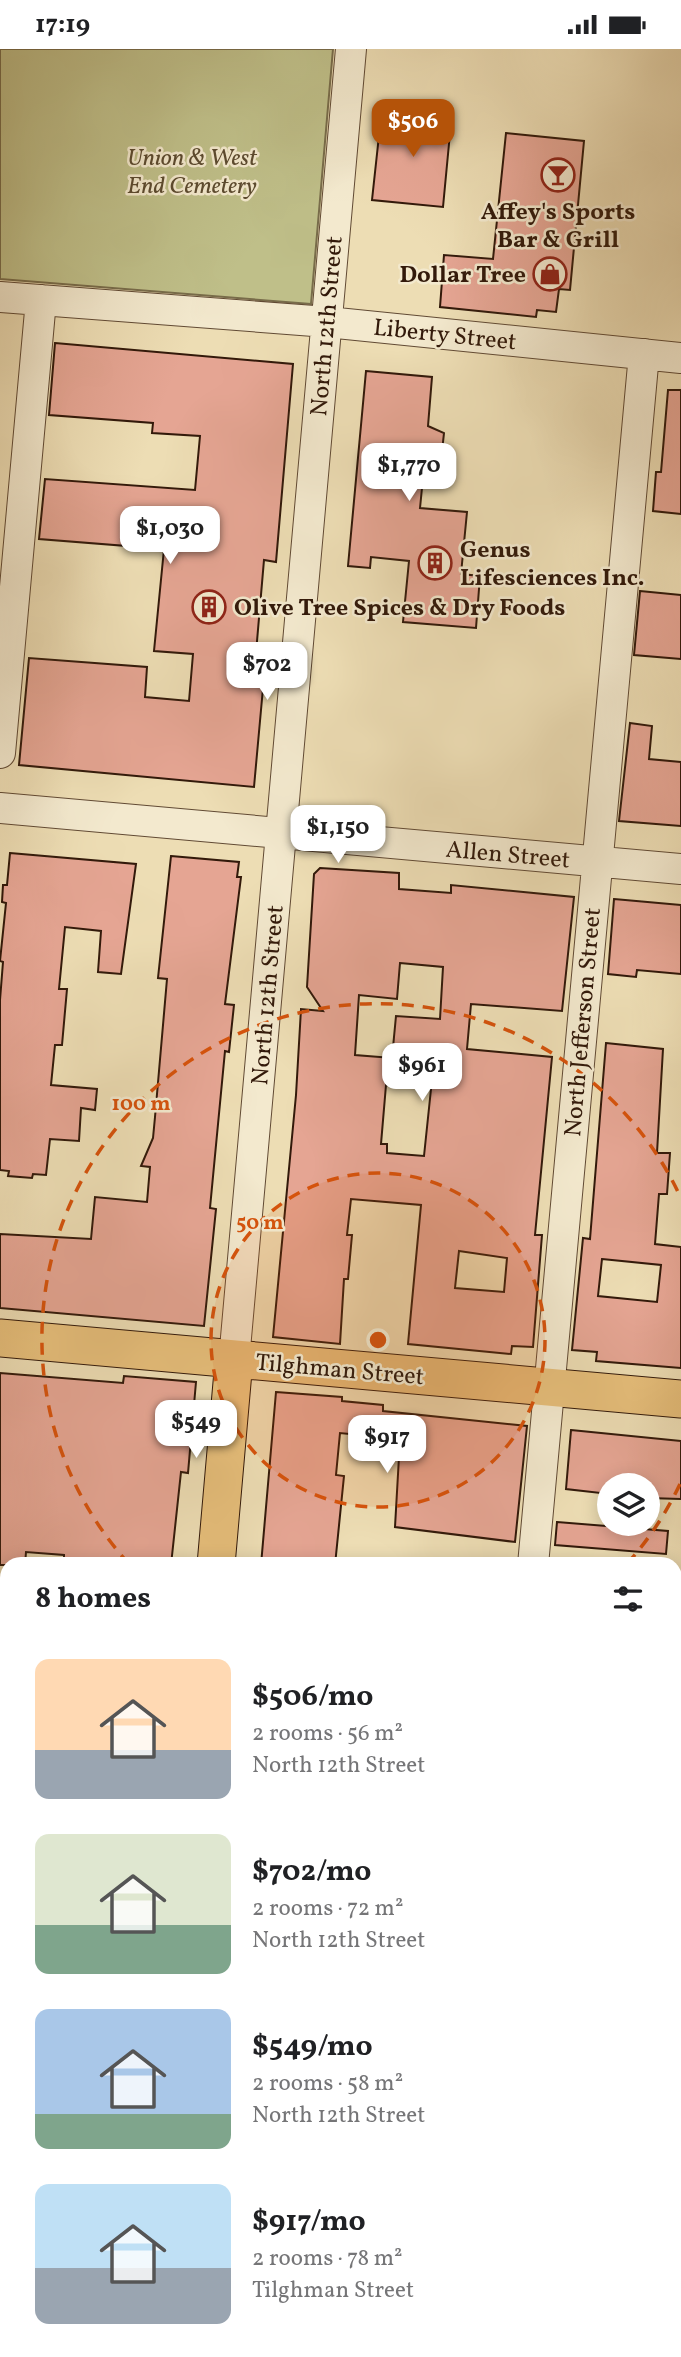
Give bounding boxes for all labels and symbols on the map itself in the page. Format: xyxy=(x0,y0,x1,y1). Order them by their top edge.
pin: $506 xyxy=(372,99,454,159)
park label: Union & West End Cemetery xyxy=(127,142,258,204)
bar icon: Affey's Sports Bar & Grill xyxy=(539,156,577,194)
place label: Affey's Sports Bar & Grill xyxy=(481,196,635,258)
street label: North 12th Street xyxy=(303,235,353,418)
shop icon: Dollar Tree xyxy=(531,255,569,293)
place label: Dollar Tree xyxy=(399,259,526,293)
street label: Liberty Street xyxy=(372,312,518,360)
pin: $1,770 xyxy=(352,443,466,503)
pin: $1,030 xyxy=(113,507,227,566)
place label: Genus Lifesciences Inc. xyxy=(460,534,645,596)
building icon: Genus Lifesciences Inc. xyxy=(416,544,454,582)
building icon: Olive Tree Spices & Dry Foods xyxy=(190,588,228,626)
place label: Olive Tree Spices & Dry Foods xyxy=(234,592,565,626)
pin: $702 xyxy=(226,643,308,702)
pin: $1,150 xyxy=(281,805,395,865)
street label: Allen Street xyxy=(444,834,571,878)
street label: North 12th Street xyxy=(244,904,294,1087)
street label: North Jefferson Street xyxy=(557,906,611,1138)
pin: $961 xyxy=(381,1044,463,1103)
text: 100 m xyxy=(111,1090,171,1119)
text: 50 m xyxy=(236,1209,284,1238)
centre of rings xyxy=(366,1328,390,1352)
street label: Tilghman Street xyxy=(254,1347,426,1395)
pin: $549 xyxy=(155,1401,237,1460)
pin: $917 xyxy=(346,1415,428,1475)

